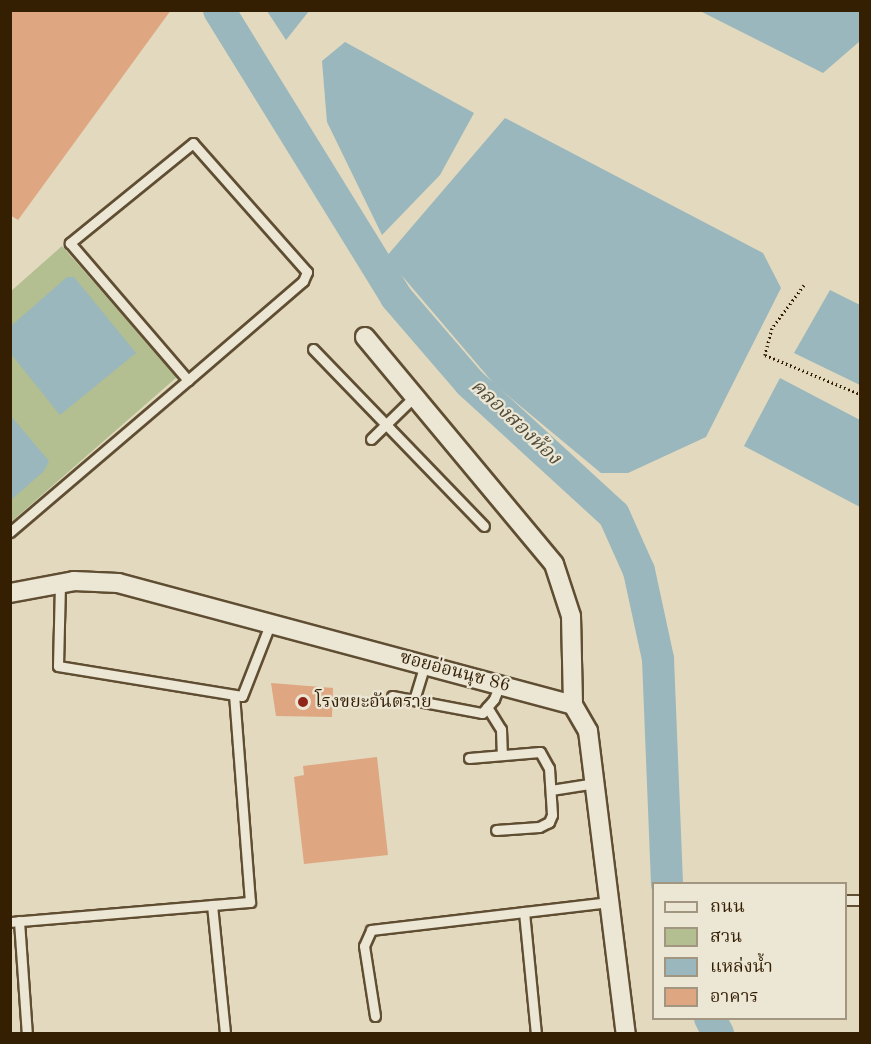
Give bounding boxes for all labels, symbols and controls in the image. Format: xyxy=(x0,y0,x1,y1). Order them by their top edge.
water label: คลองสองห้อง xyxy=(465,375,565,471)
street label: ซอยอ่อนนุช 86 xyxy=(398,647,512,697)
place label: โรงขยะอันตราย xyxy=(315,691,432,713)
marker: โรงขยะอันตราย xyxy=(296,695,310,709)
legend xyxy=(652,882,847,1020)
text: ถนน xyxy=(710,898,745,916)
text: สวน xyxy=(710,928,742,946)
text: แหล่งน้ำ xyxy=(710,958,773,976)
text: อาคาร xyxy=(710,988,759,1006)

